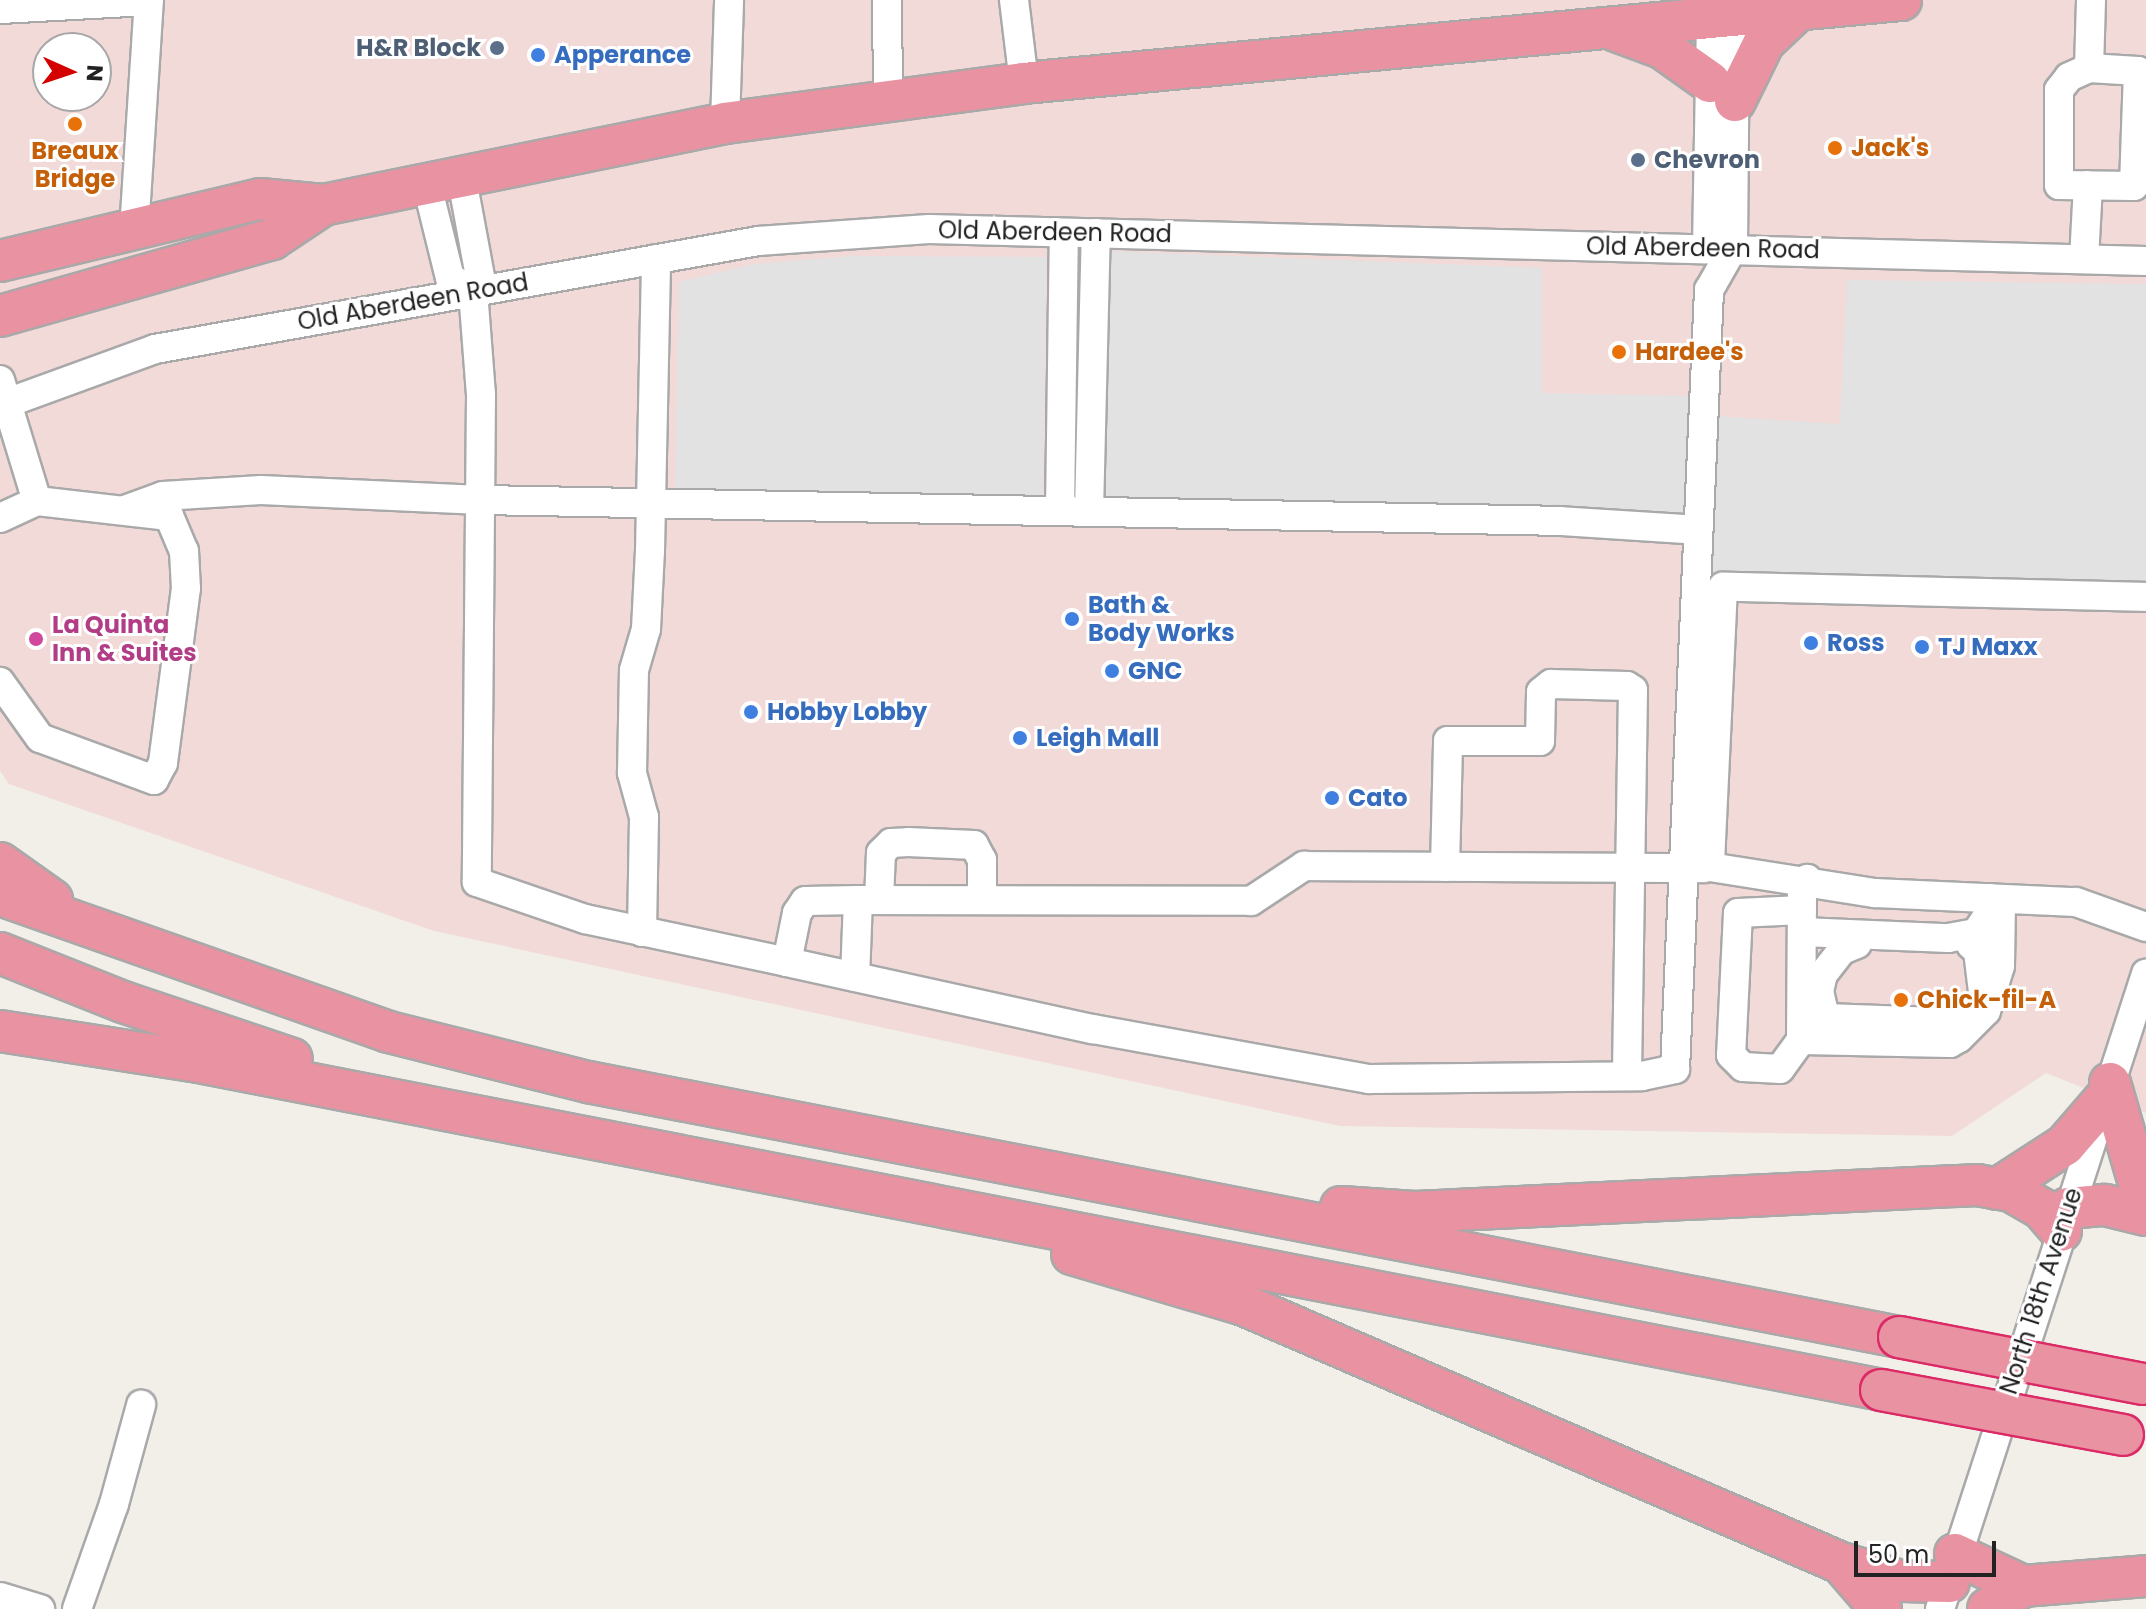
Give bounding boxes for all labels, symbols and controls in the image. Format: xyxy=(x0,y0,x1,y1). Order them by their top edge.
north arrow xyxy=(32,32,112,112)
place label: H&R Block xyxy=(356,34,481,62)
marker: H&R Block xyxy=(488,39,506,57)
place label: Apperance xyxy=(554,41,691,69)
marker: Apperance xyxy=(529,46,547,64)
text: N xyxy=(79,64,110,82)
marker: Breaux Bridge xyxy=(66,115,84,133)
place label: Jack's xyxy=(1851,134,1929,162)
place label: Breaux Bridge xyxy=(31,137,119,193)
marker: Jack's xyxy=(1826,139,1844,157)
place label: Chevron xyxy=(1654,146,1760,174)
marker: Chevron xyxy=(1629,151,1647,169)
street label: Old Aberdeen Road xyxy=(938,216,1172,248)
street label: Old Aberdeen Road xyxy=(1586,232,1820,264)
street label: Old Aberdeen Road xyxy=(295,268,531,336)
place label: Hardee's xyxy=(1635,338,1744,366)
marker: Hardee's xyxy=(1610,343,1628,361)
place label: Bath & Body Works xyxy=(1088,591,1235,647)
marker: Bath & Body Works xyxy=(1063,610,1081,628)
place label: La Quinta Inn & Suites xyxy=(52,611,197,667)
place label: Ross xyxy=(1827,629,1885,657)
marker: La Quinta Inn & Suites xyxy=(27,630,45,648)
place label: TJ Maxx xyxy=(1938,633,2038,661)
marker: Ross xyxy=(1802,634,1820,652)
marker: TJ Maxx xyxy=(1913,638,1931,656)
place label: GNC xyxy=(1128,657,1183,685)
marker: GNC xyxy=(1103,662,1121,680)
place label: Hobby Lobby xyxy=(767,698,927,726)
marker: Hobby Lobby xyxy=(742,703,760,721)
place label: Leigh Mall xyxy=(1036,724,1159,752)
marker: Leigh Mall xyxy=(1011,729,1029,747)
place label: Cato xyxy=(1348,784,1408,812)
marker: Cato xyxy=(1323,789,1341,807)
place label: Chick-fil-A xyxy=(1917,986,2056,1014)
marker: Chick-fil-A xyxy=(1892,991,1910,1009)
street label: North 18th Avenue xyxy=(1994,1184,2088,1398)
scale bar xyxy=(1858,1525,2000,1575)
text: 50 m xyxy=(1868,1538,1929,1571)

